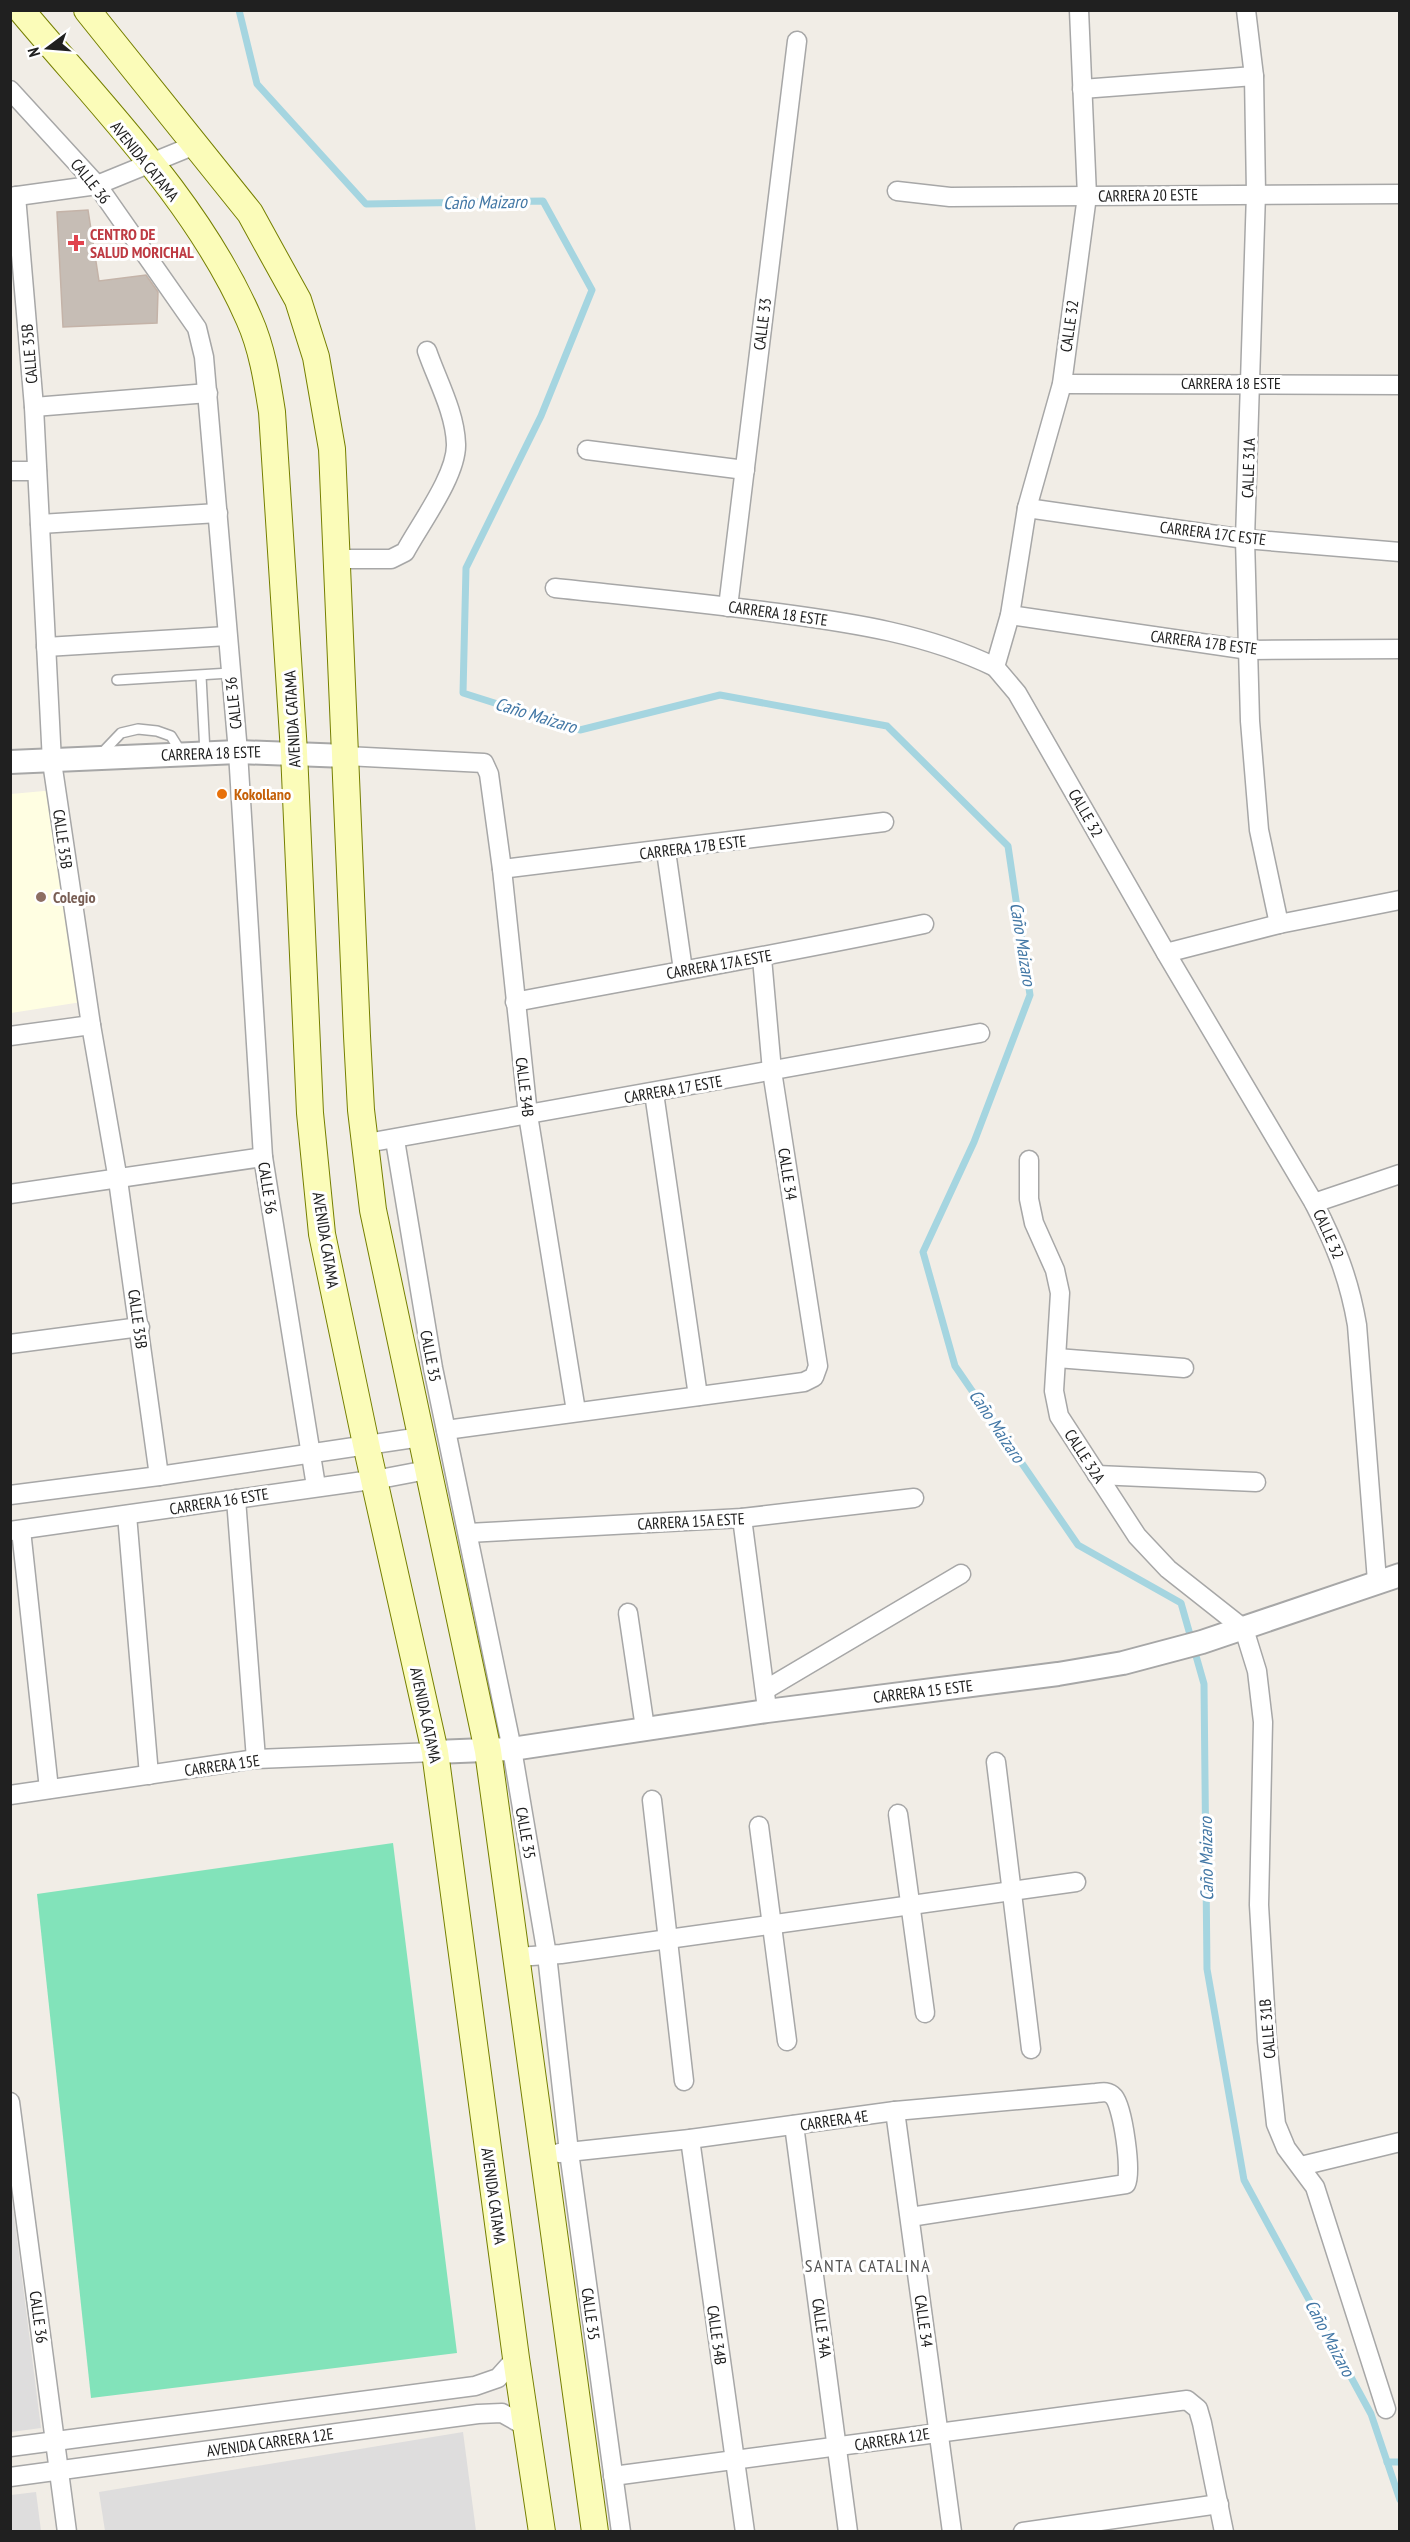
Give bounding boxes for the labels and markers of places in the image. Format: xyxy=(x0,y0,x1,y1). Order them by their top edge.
place label: CENTRO DE SALUD MORICHAL xyxy=(90,224,194,262)
marker: CENTRO DE SALUD MORICHAL xyxy=(67,234,85,252)
place label: Kokollano xyxy=(234,784,291,804)
marker: Kokollano xyxy=(215,787,229,801)
place label: Colegio xyxy=(53,887,96,907)
marker: Colegio xyxy=(34,890,48,904)

